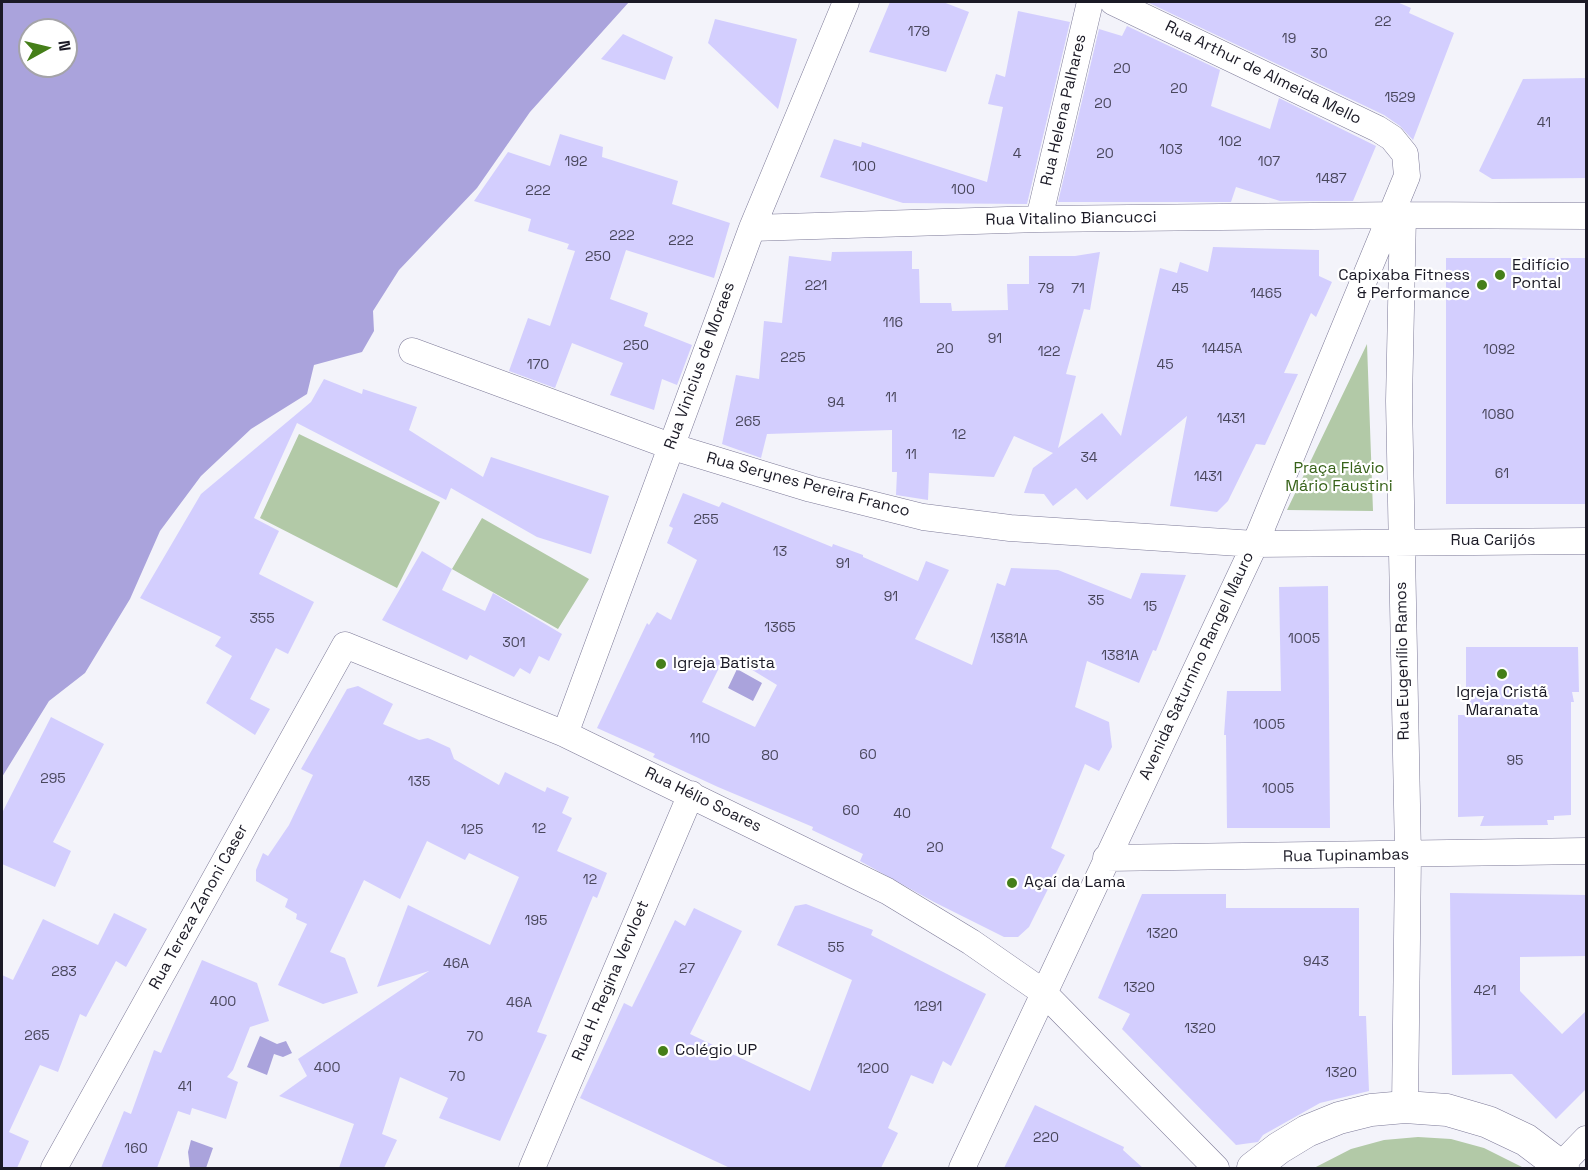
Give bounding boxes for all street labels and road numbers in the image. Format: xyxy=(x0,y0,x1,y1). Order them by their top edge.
street label: Rua Arthur de Almeida Mello xyxy=(1162,17,1364,129)
street label: Rua Helena Palhares xyxy=(1037,32,1091,188)
street label: Rua Vitalino Biancucci xyxy=(985,208,1157,230)
street label: Rua Vinicius de Moraes xyxy=(661,280,739,452)
street label: Rua Serynes Pereira Franco xyxy=(704,449,912,521)
street label: Rua Carijós xyxy=(1451,531,1535,551)
street label: Avenida Saturnino Rangel Mauro xyxy=(1136,549,1258,783)
street label: Rua Eugenílio Ramos xyxy=(1392,582,1414,740)
street label: Rua Hélio Soares xyxy=(641,763,765,837)
street label: Rua Tereza Zanoni Caser xyxy=(145,821,253,993)
street label: Rua Tupinambas xyxy=(1283,845,1409,867)
street label: Rua H. Regina Vervloet xyxy=(568,898,654,1064)

